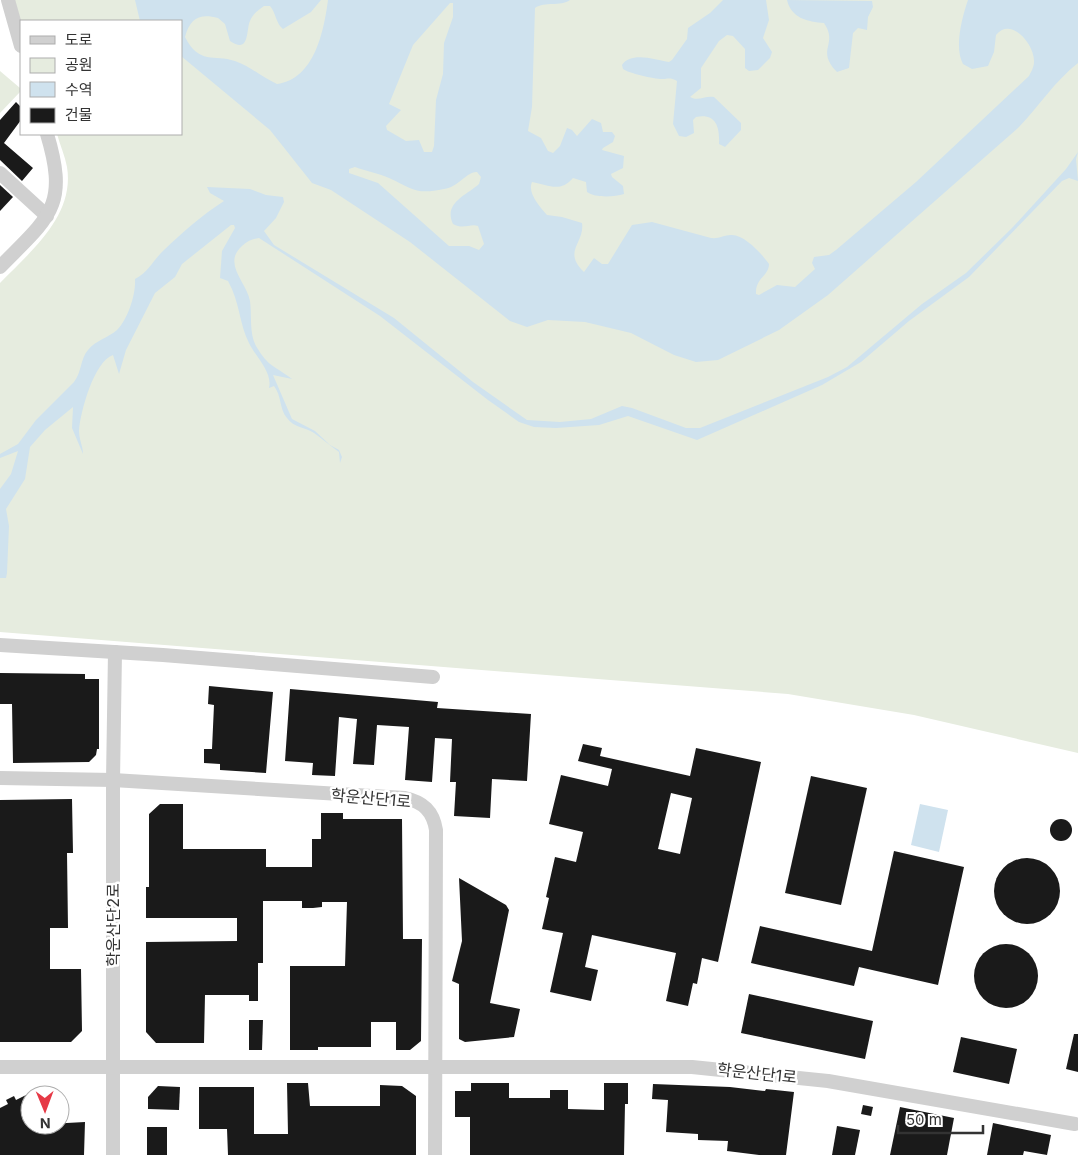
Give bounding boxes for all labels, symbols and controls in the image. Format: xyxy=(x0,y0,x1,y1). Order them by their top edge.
legend xyxy=(20,20,182,135)
text: 도로 xyxy=(65,30,93,49)
text: 공원 xyxy=(65,55,93,74)
text: 수역 xyxy=(65,80,93,99)
text: 건물 xyxy=(65,105,93,124)
street label: 학운산단1로 xyxy=(330,785,412,811)
street label: 학운산단2로 xyxy=(103,883,123,967)
street label: 학운산단1로 xyxy=(716,1059,798,1087)
north arrow xyxy=(20,1085,70,1135)
scale bar xyxy=(898,1102,983,1134)
text: 50 m xyxy=(906,1110,942,1129)
text: N xyxy=(40,1115,51,1132)

